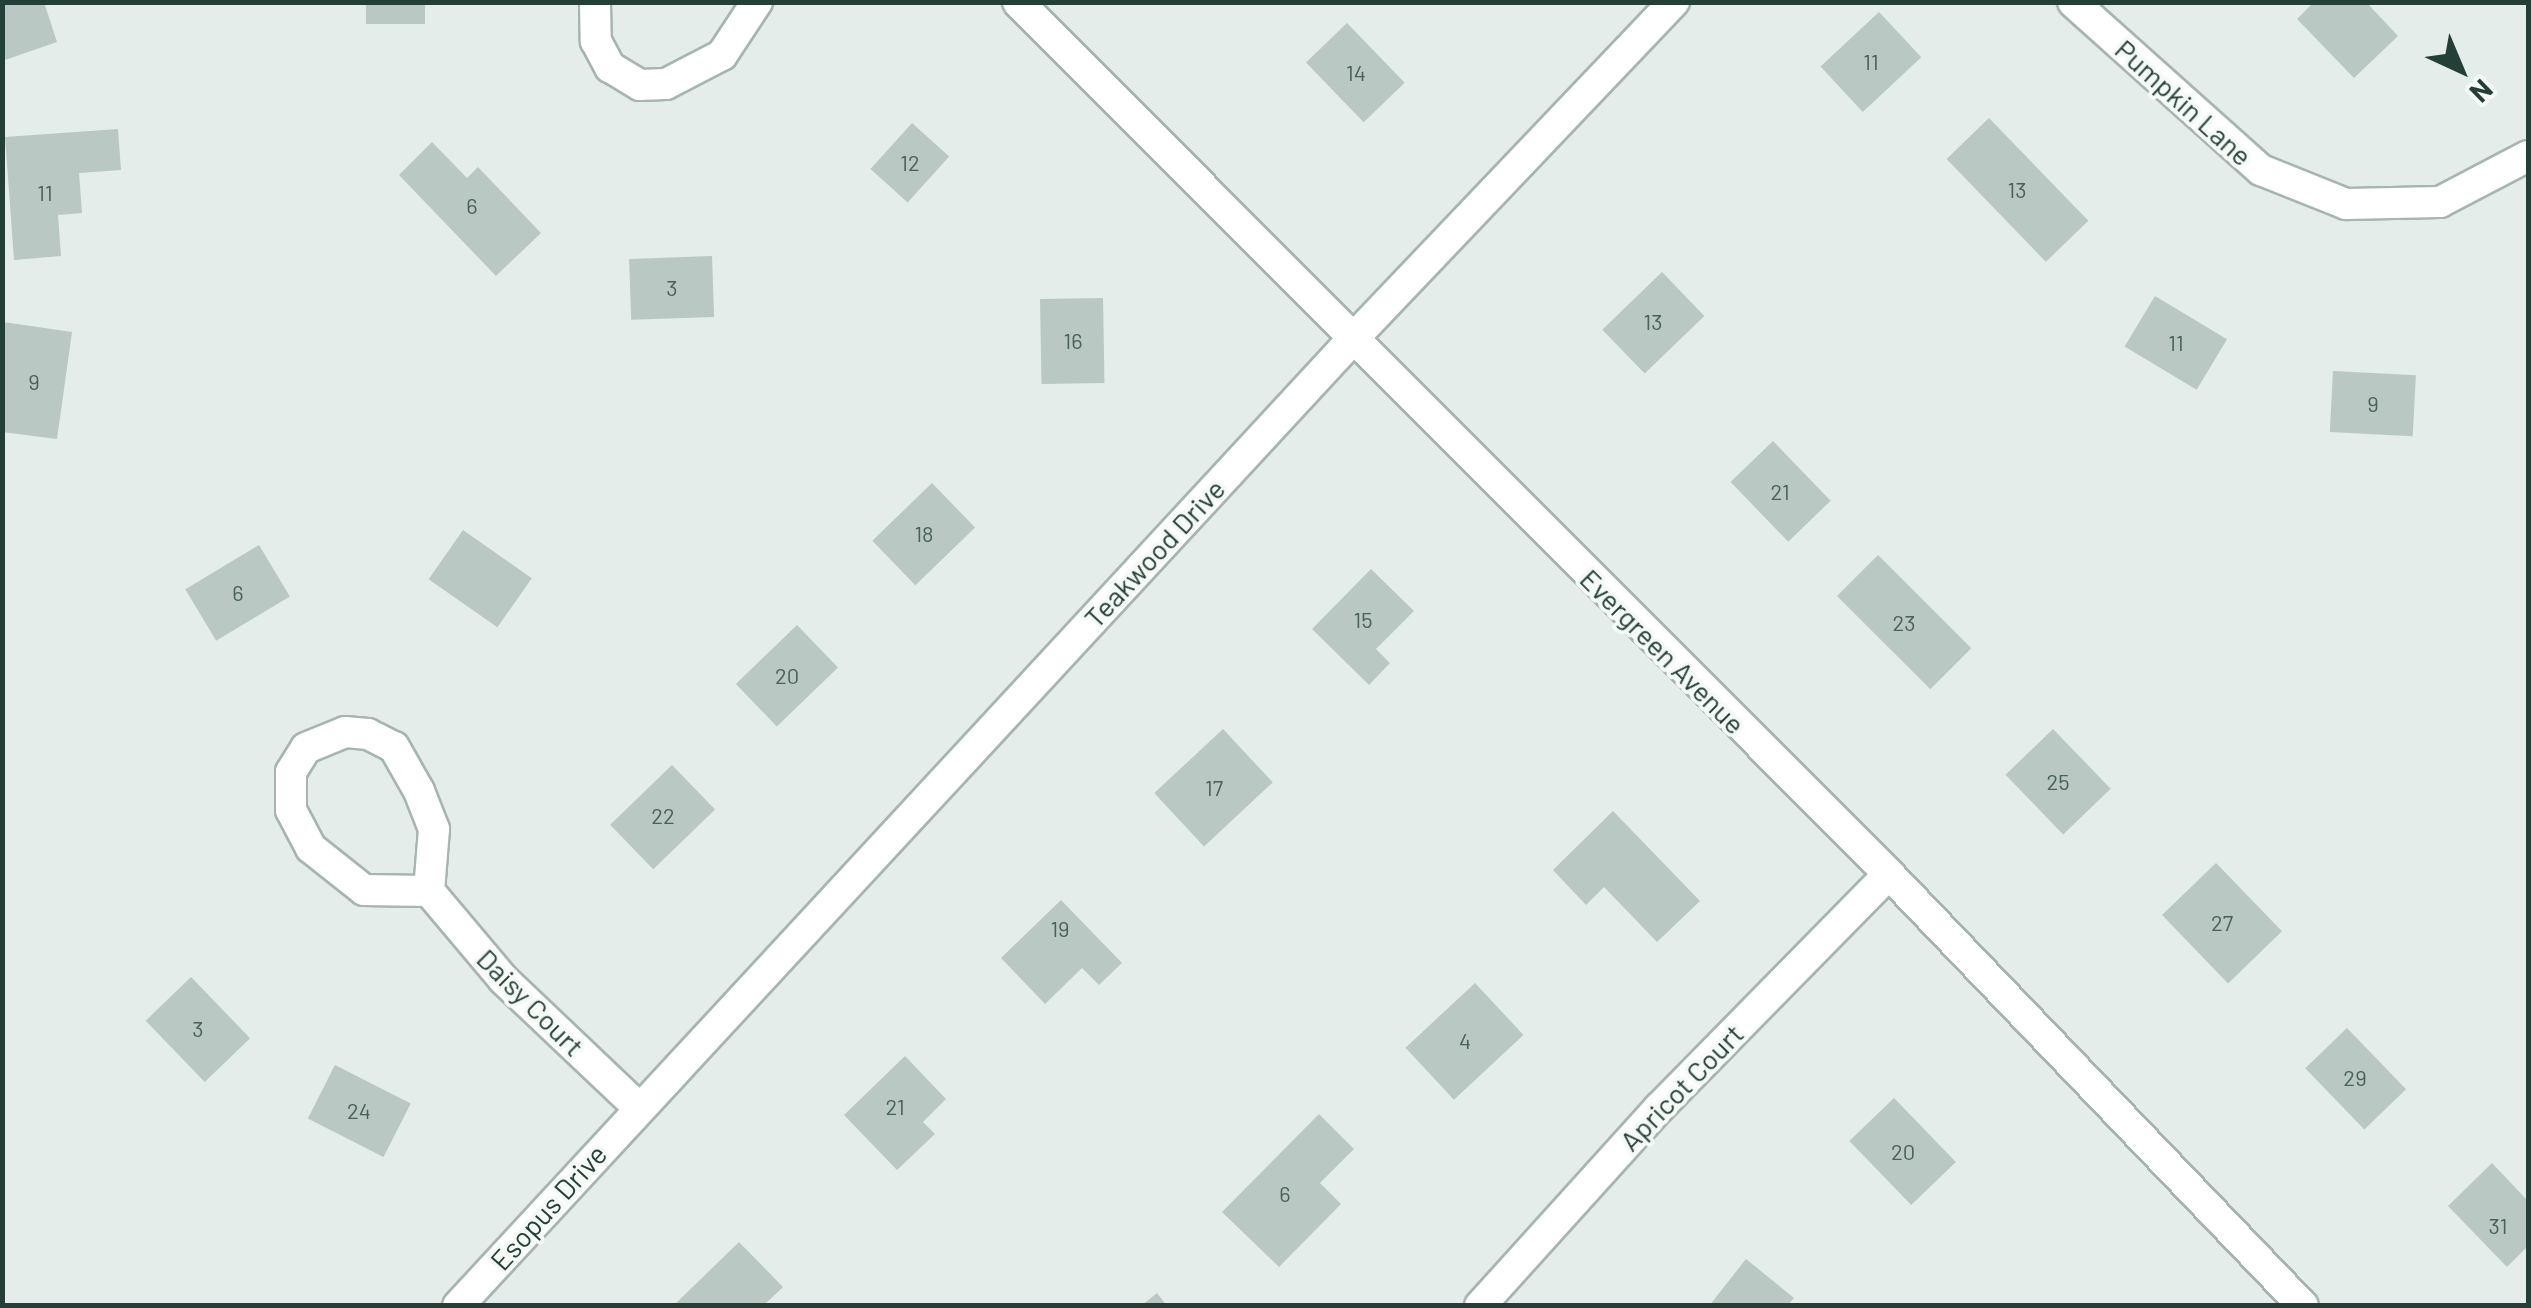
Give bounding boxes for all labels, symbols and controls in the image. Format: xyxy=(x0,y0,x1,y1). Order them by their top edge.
north arrow xyxy=(2411,20,2511,120)
street label: Pumpkin Lane xyxy=(2109,32,2259,172)
house number: 11 xyxy=(1863,49,1879,75)
house number: 14 xyxy=(1346,60,1366,86)
text: N xyxy=(2463,73,2500,110)
house number: 12 xyxy=(900,150,920,176)
house number: 13 xyxy=(2007,177,2027,203)
house number: 11 xyxy=(37,180,53,206)
house number: 6 xyxy=(466,193,478,219)
house number: 3 xyxy=(666,275,678,301)
house number: 13 xyxy=(1643,309,1663,335)
house number: 16 xyxy=(1063,328,1083,354)
house number: 11 xyxy=(2168,330,2184,356)
house number: 9 xyxy=(28,369,40,395)
house number: 9 xyxy=(2367,391,2379,417)
street label: Teakwood Drive xyxy=(1077,472,1231,634)
house number: 21 xyxy=(1770,479,1790,505)
house number: 18 xyxy=(914,521,934,547)
street label: Evergreen Avenue xyxy=(1574,562,1752,740)
house number: 6 xyxy=(232,580,244,606)
house number: 15 xyxy=(1353,607,1373,633)
house number: 23 xyxy=(1893,610,1915,636)
house number: 20 xyxy=(775,663,799,689)
house number: 25 xyxy=(2046,769,2070,795)
house number: 17 xyxy=(1205,775,1223,801)
house number: 22 xyxy=(651,803,675,829)
house number: 27 xyxy=(2211,910,2233,936)
house number: 19 xyxy=(1050,916,1070,942)
street label: Daisy Court xyxy=(470,941,592,1063)
house number: 3 xyxy=(192,1016,204,1042)
street label: Apricot Court xyxy=(1612,1017,1750,1157)
house number: 4 xyxy=(1459,1028,1471,1054)
house number: 29 xyxy=(2343,1065,2367,1091)
house number: 21 xyxy=(885,1094,905,1120)
house number: 24 xyxy=(347,1098,371,1124)
street label: Esopus Drive xyxy=(483,1137,613,1277)
house number: 20 xyxy=(1891,1139,1915,1165)
house number: 6 xyxy=(1279,1181,1291,1207)
house number: 31 xyxy=(2489,1213,2507,1239)

